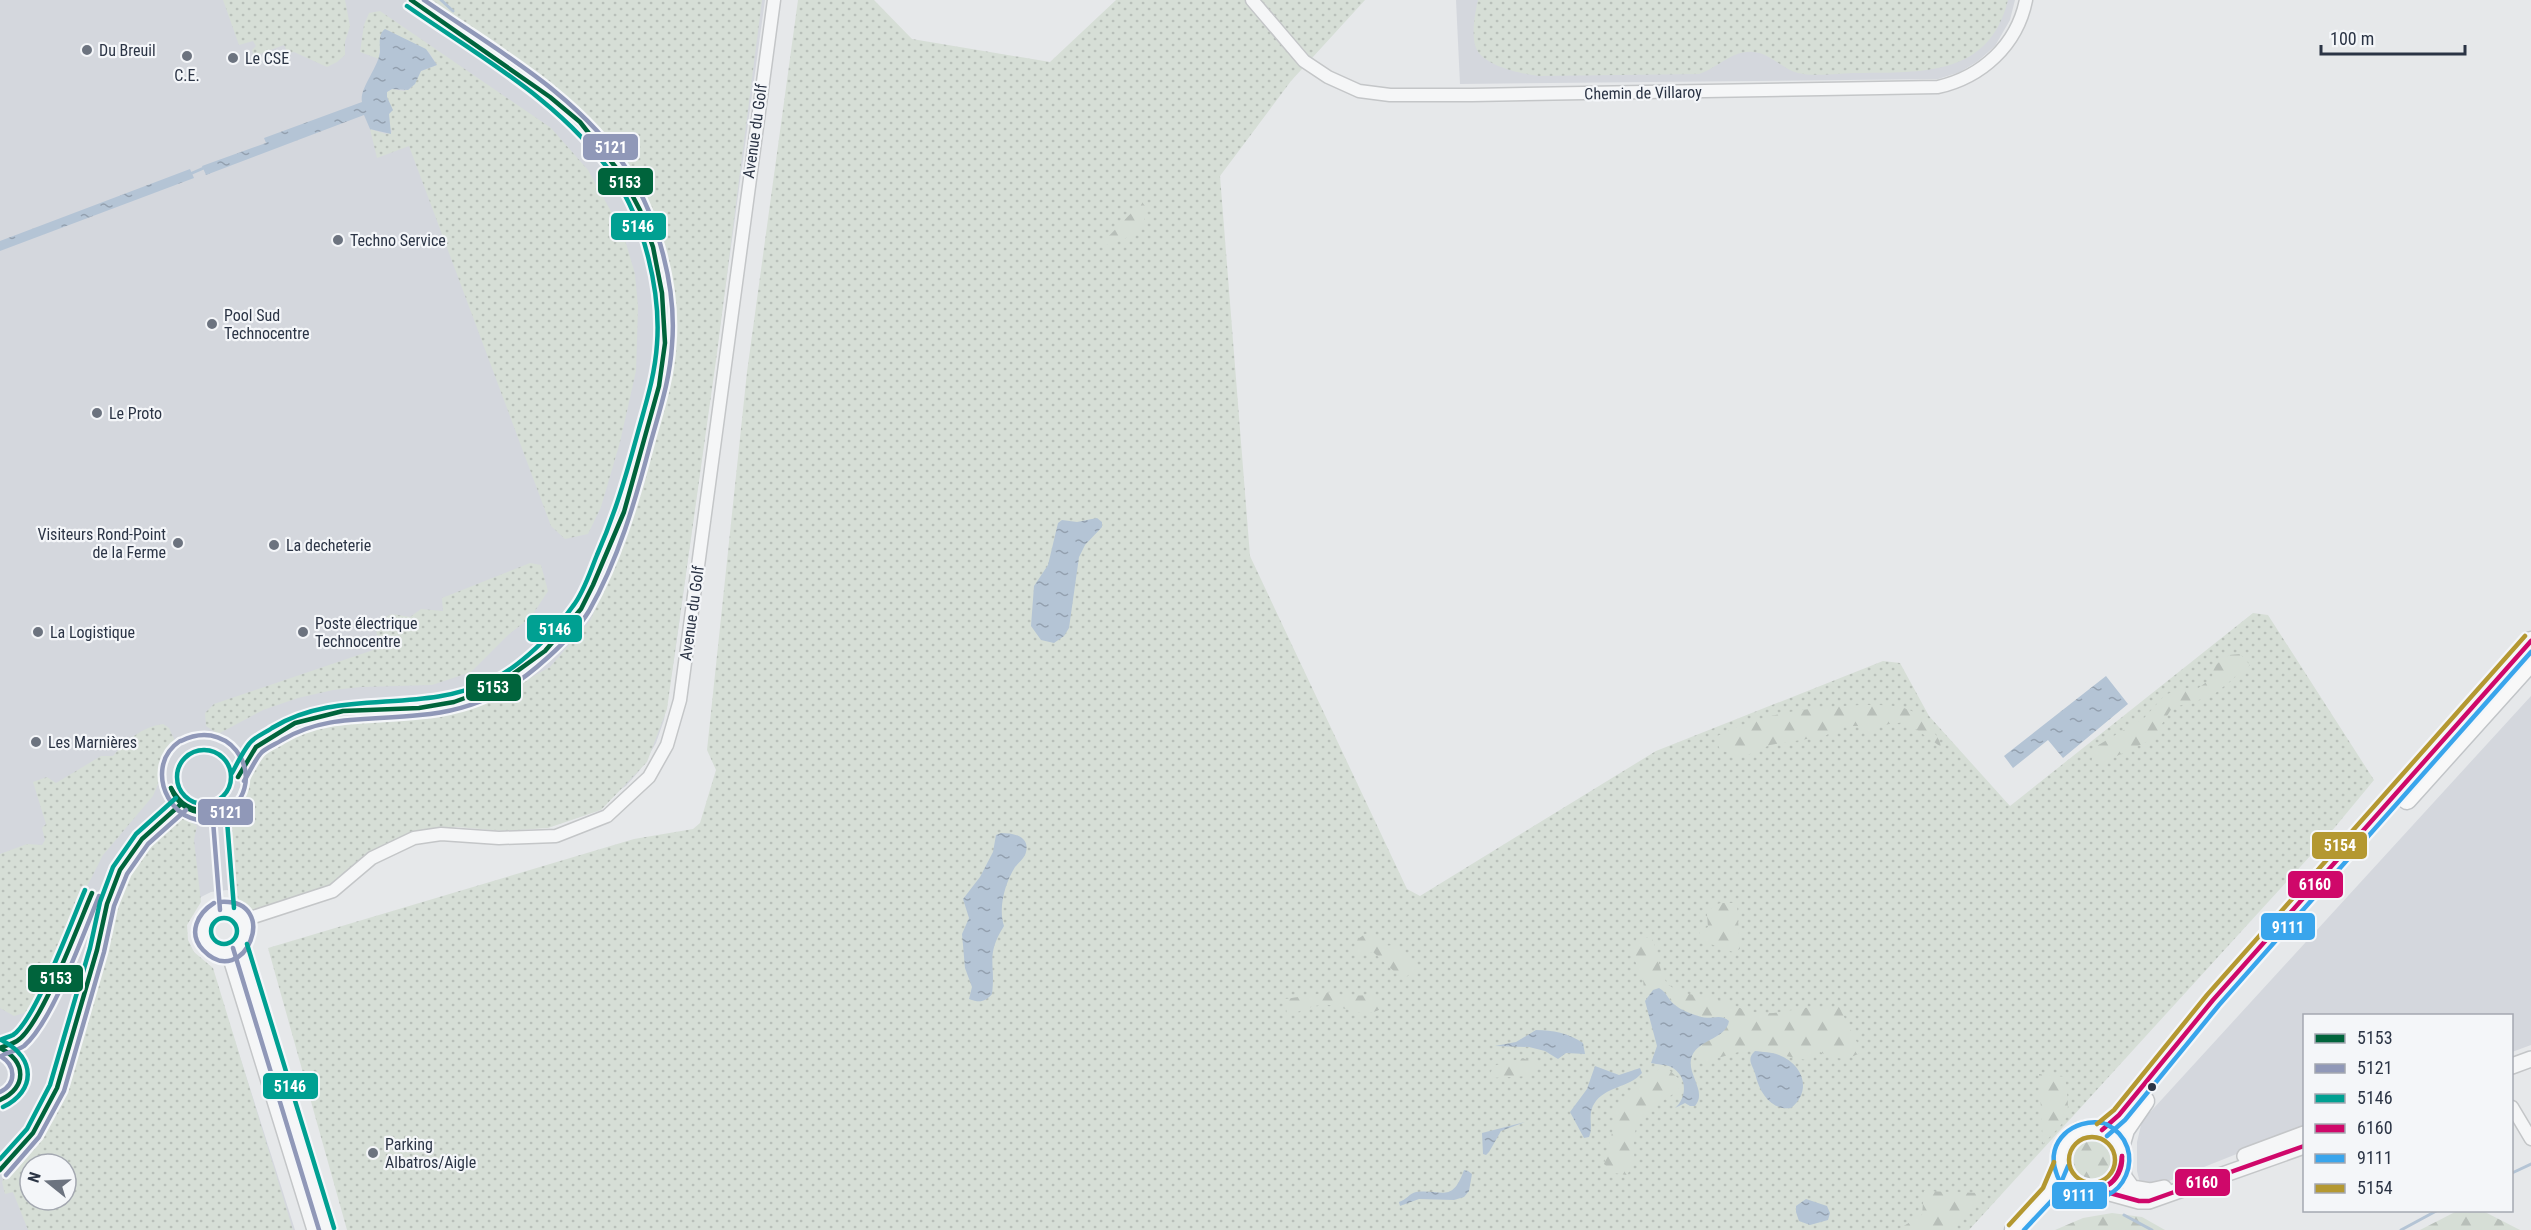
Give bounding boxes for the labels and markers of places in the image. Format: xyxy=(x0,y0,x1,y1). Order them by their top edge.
place label: Du Breuil xyxy=(99,41,156,60)
marker: Du Breuil xyxy=(80,43,94,57)
marker: C.E. xyxy=(180,49,194,63)
place label: Le CSE xyxy=(245,49,289,68)
marker: Le CSE xyxy=(226,51,240,65)
place label: C.E. xyxy=(174,66,200,85)
place label: Techno Service xyxy=(350,231,446,250)
marker: Techno Service xyxy=(331,233,345,247)
place label: Pool Sud Technocentre xyxy=(224,306,310,343)
marker: Pool Sud Technocentre xyxy=(205,317,219,331)
place label: Le Proto xyxy=(109,404,162,423)
marker: Le Proto xyxy=(90,406,104,420)
place label: Visiteurs Rond-Point de la Ferme xyxy=(37,525,166,562)
marker: Visiteurs Rond-Point de la Ferme xyxy=(171,536,185,550)
place label: La decheterie xyxy=(286,536,371,555)
marker: La decheterie xyxy=(267,538,281,552)
place label: Poste électrique Technocentre xyxy=(315,614,418,651)
place label: La Logistique xyxy=(50,623,135,642)
marker: La Logistique xyxy=(31,625,45,639)
marker: Poste électrique Technocentre xyxy=(296,625,310,639)
place label: Les Marnières xyxy=(48,733,137,752)
marker: Les Marnières xyxy=(29,735,43,749)
unlabelled marker xyxy=(2146,1081,2158,1093)
place label: Parking Albatros/Aigle xyxy=(385,1135,476,1172)
marker: Parking Albatros/Aigle xyxy=(366,1146,380,1160)

